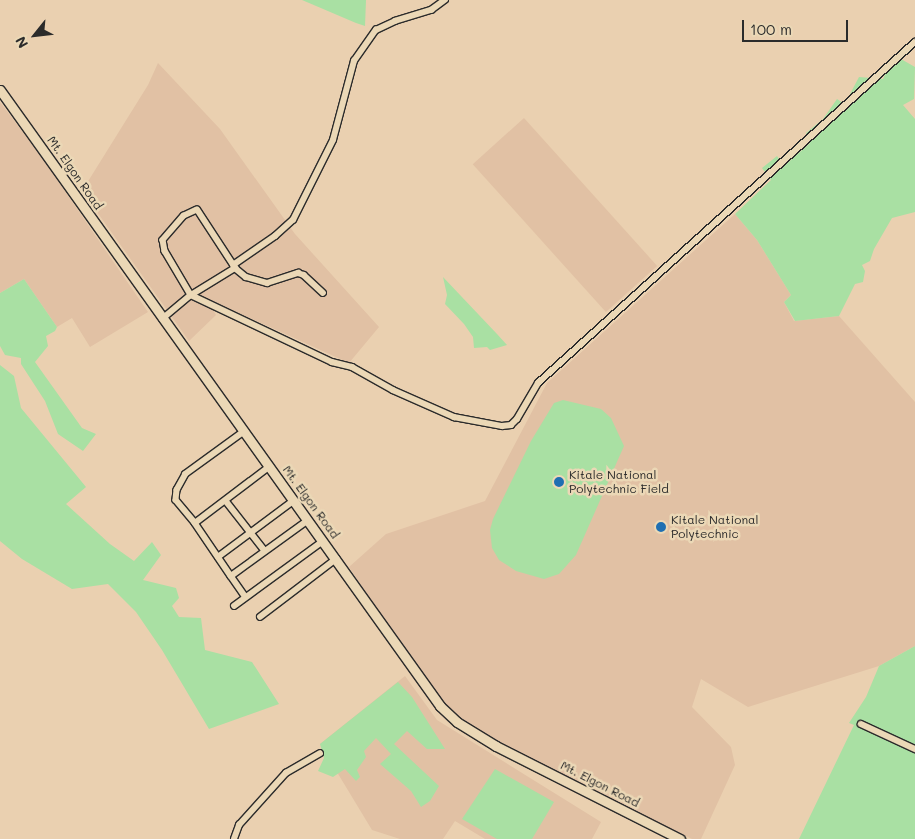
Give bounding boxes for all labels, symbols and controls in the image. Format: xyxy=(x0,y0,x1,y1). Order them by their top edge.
north arrow xyxy=(10,10,60,60)
scale bar xyxy=(745,10,851,42)
text: 100 m xyxy=(750,19,792,39)
text: N xyxy=(11,33,32,52)
street label: Mt. Elgon Road xyxy=(44,133,106,213)
street label: Mt. Elgon Road xyxy=(280,463,342,541)
place label: Kitale National Polytechnic Field xyxy=(569,468,669,496)
marker: Kitale National Polytechnic Field xyxy=(553,476,565,488)
place label: Kitale National Polytechnic xyxy=(671,513,759,541)
marker: Kitale National Polytechnic xyxy=(655,521,667,533)
street label: Mt. Elgon Road xyxy=(558,758,642,810)

